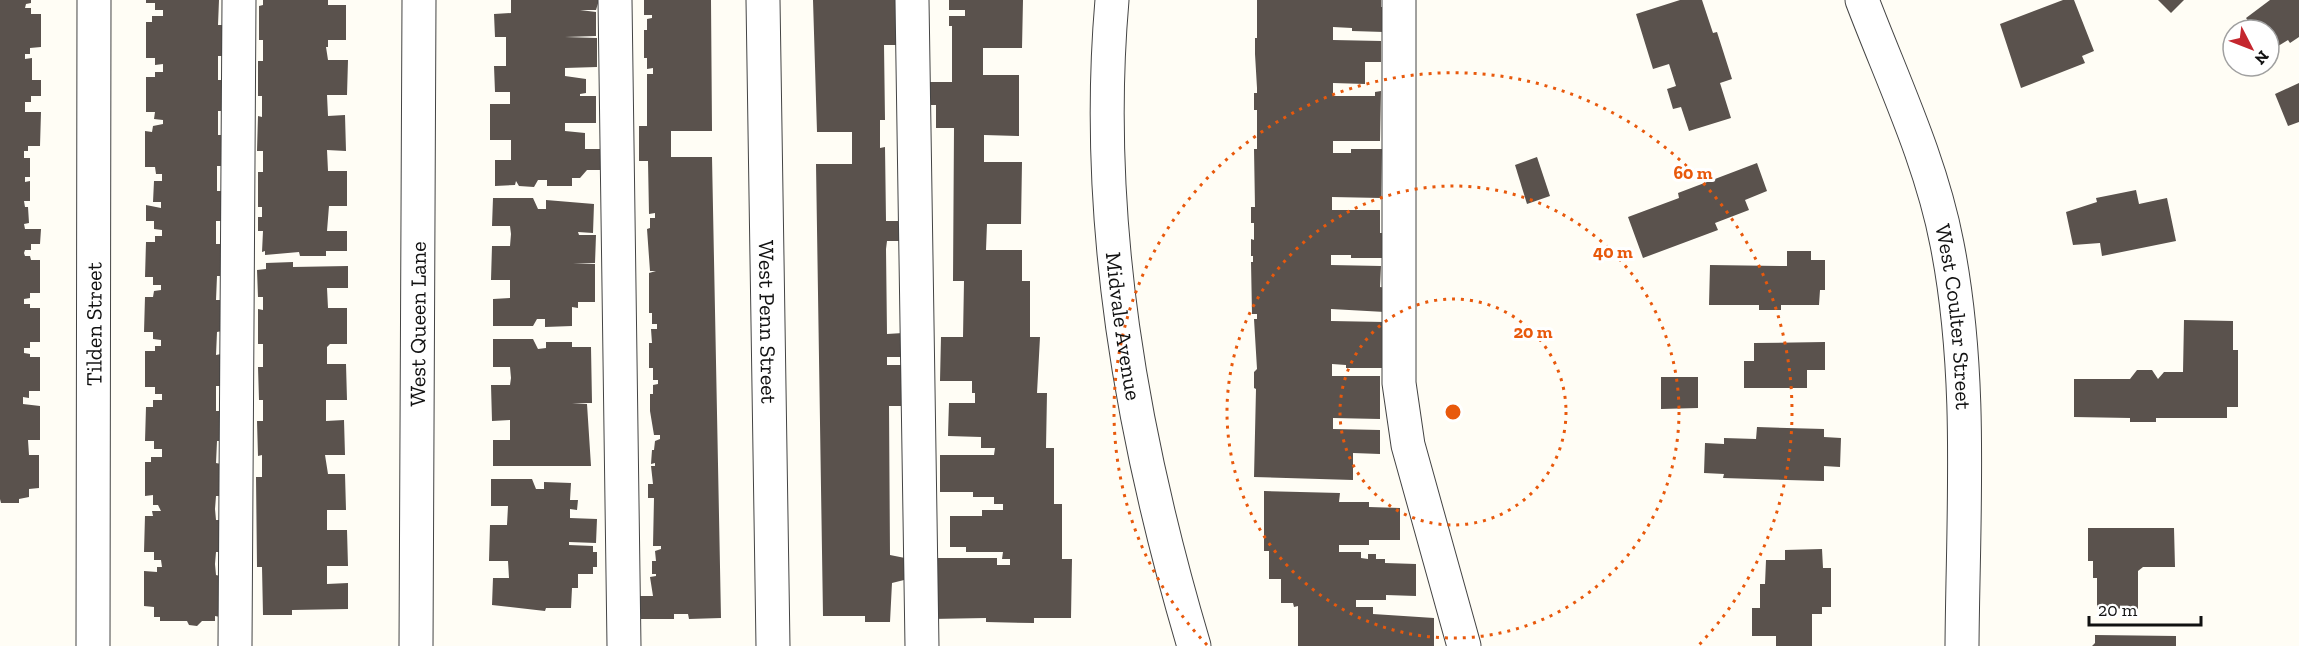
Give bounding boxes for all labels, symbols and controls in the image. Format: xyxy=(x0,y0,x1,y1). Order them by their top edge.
north arrow xyxy=(2221,18,2281,78)
text: N xyxy=(2251,47,2273,69)
text: 60 m xyxy=(1673,162,1713,184)
street label: West Coulter Street xyxy=(1930,221,1977,411)
street label: West Penn Street xyxy=(753,240,783,405)
street label: West Queen Lane xyxy=(404,241,431,407)
text: 40 m xyxy=(1593,241,1633,263)
street label: Midvale Avenue xyxy=(1100,251,1148,402)
street label: Tilden Street xyxy=(80,261,107,386)
text: 20 m xyxy=(1513,321,1553,343)
centre of rings xyxy=(1443,402,1463,422)
scale bar xyxy=(2089,589,2202,627)
text: 20 m xyxy=(2098,599,2138,621)

